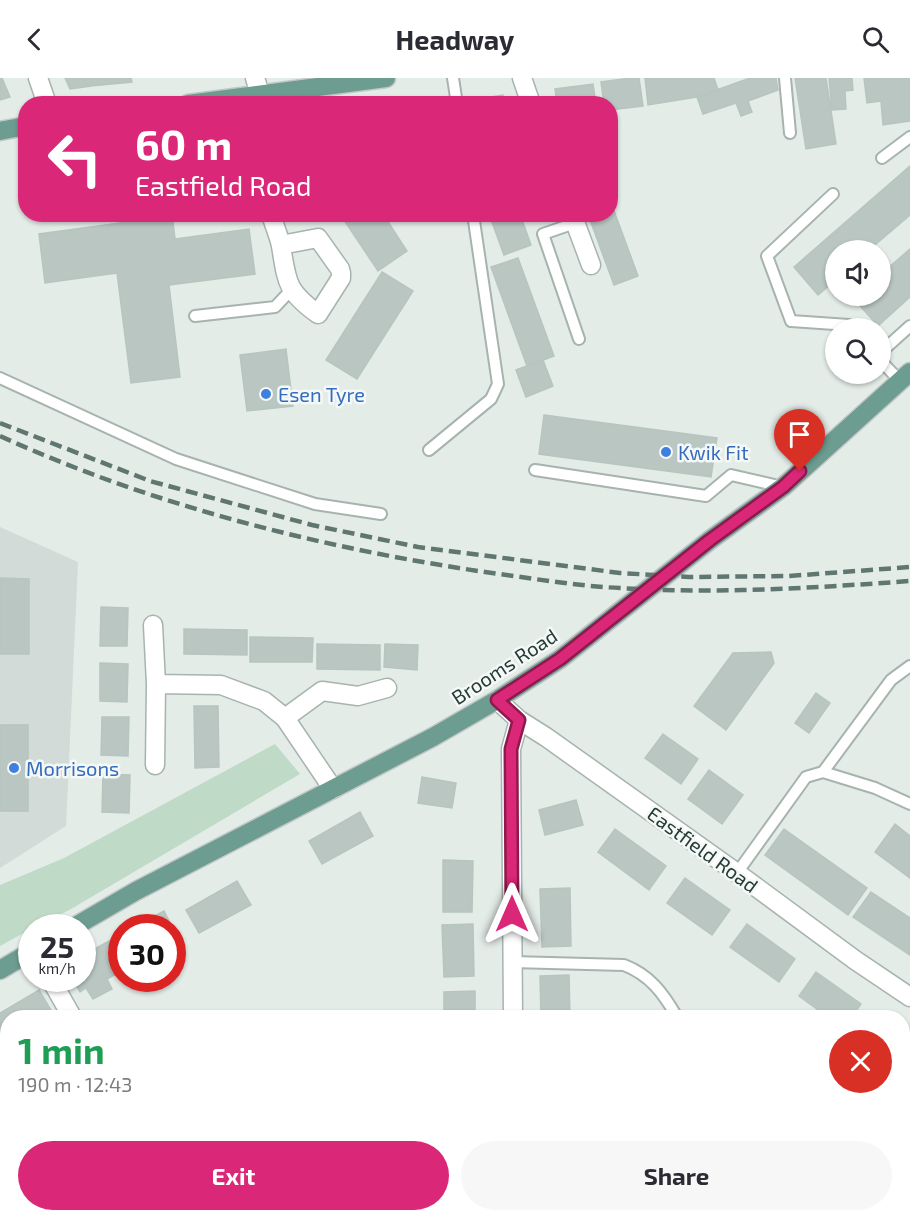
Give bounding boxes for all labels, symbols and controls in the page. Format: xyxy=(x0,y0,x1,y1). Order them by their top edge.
icon: back xyxy=(18,23,51,56)
text: Headway xyxy=(396,23,514,55)
icon: search xyxy=(859,23,892,56)
text: 60 m xyxy=(135,118,232,168)
icon: left xyxy=(36,120,114,198)
text: Eastfield Road xyxy=(135,169,312,201)
map controls xyxy=(825,240,891,384)
button: sound xyxy=(825,240,891,306)
button: search xyxy=(825,318,891,384)
place label: Esen Tyre xyxy=(278,382,365,406)
marker: Esen Tyre xyxy=(259,387,273,401)
pin xyxy=(774,409,825,471)
icon: arrive xyxy=(783,418,816,451)
place label: Kwik Fit xyxy=(678,440,749,464)
marker: Kwik Fit xyxy=(659,445,673,459)
street label: Brooms Road xyxy=(447,623,561,709)
place label: Morrisons xyxy=(26,756,119,780)
marker: Morrisons xyxy=(7,761,21,775)
street label: Eastfield Road xyxy=(643,801,763,897)
position arrow xyxy=(480,882,544,946)
speed limit sign: 30 xyxy=(108,914,186,992)
text: 25 xyxy=(40,928,74,964)
text: km/h xyxy=(38,959,76,977)
text: 1 min xyxy=(18,1028,105,1071)
button: close xyxy=(829,1030,892,1093)
text: 190 m · 12:43 xyxy=(18,1072,132,1096)
button: Exit xyxy=(18,1141,449,1210)
button: Share xyxy=(461,1141,892,1210)

